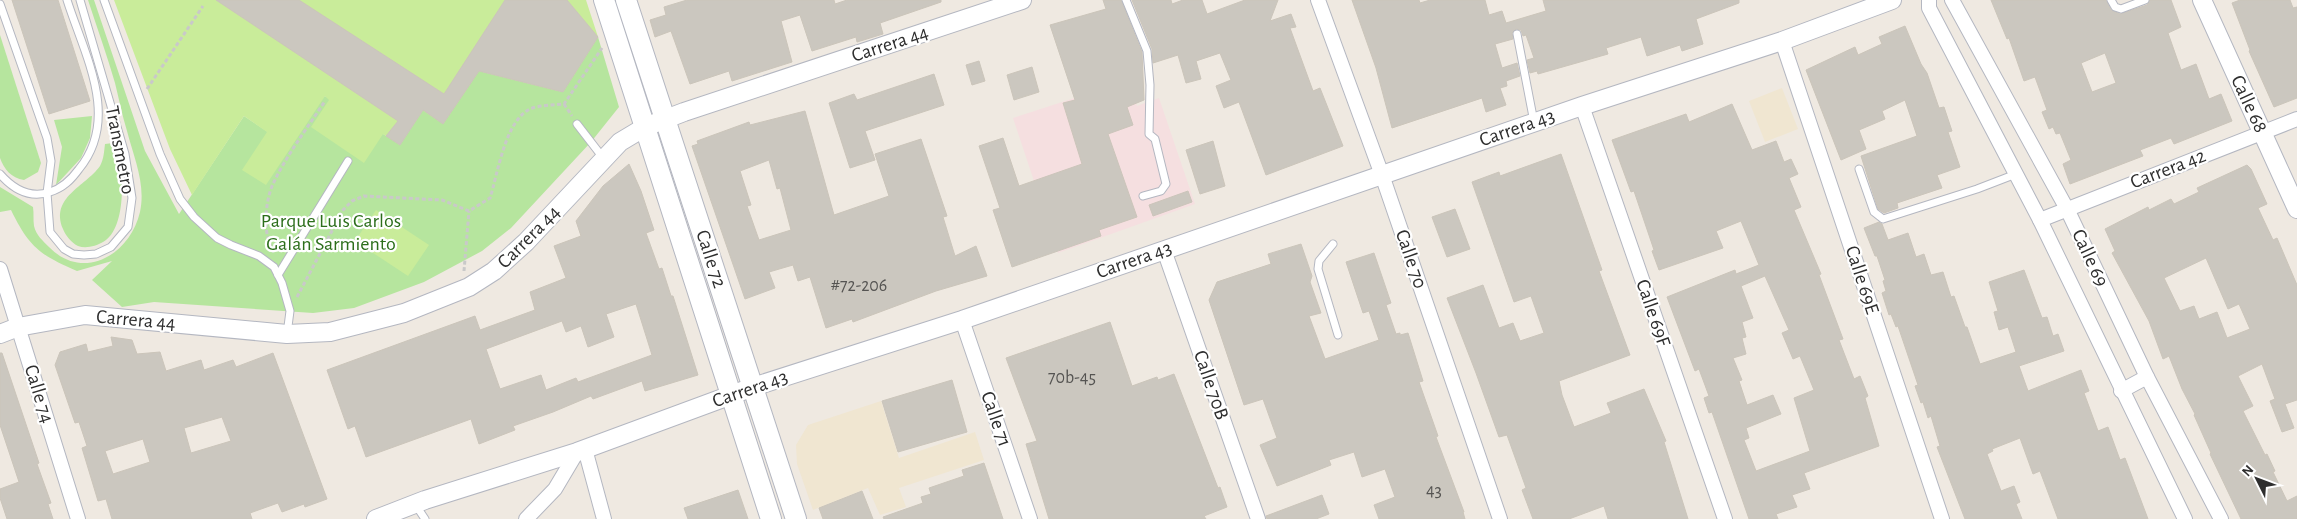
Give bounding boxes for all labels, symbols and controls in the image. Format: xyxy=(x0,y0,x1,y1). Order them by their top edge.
street label: Carrera 44 xyxy=(849,22,931,66)
street label: Calle 68 xyxy=(2227,72,2271,136)
street label: Transmetro xyxy=(102,104,138,196)
street label: Carrera 43 xyxy=(1477,106,1557,150)
street label: Carrera 42 xyxy=(2127,145,2209,193)
street label: Carrera 44 xyxy=(494,202,564,272)
park label: Parque Luis Carlos Galán Sarmiento xyxy=(261,211,401,254)
street label: Calle 69 xyxy=(2068,226,2112,290)
street label: Calle 70 xyxy=(1392,227,1430,291)
street label: Calle 72 xyxy=(692,228,730,290)
street label: Carrera 43 xyxy=(1094,238,1174,282)
street label: Calle 69E xyxy=(1842,243,1883,317)
house number: #72-206 xyxy=(831,277,887,295)
street label: Calle 69F xyxy=(1632,277,1674,349)
street label: Carrera 44 xyxy=(95,307,177,333)
street label: Calle 70B xyxy=(1190,348,1232,422)
street label: Calle 74 xyxy=(21,362,57,426)
street label: Carrera 43 xyxy=(710,367,790,411)
house number: 70b-45 xyxy=(1048,369,1096,387)
street label: Calle 71 xyxy=(977,389,1015,449)
north arrow xyxy=(2232,454,2282,504)
text: N xyxy=(2240,463,2257,479)
house number: 43 xyxy=(1426,482,1442,500)

